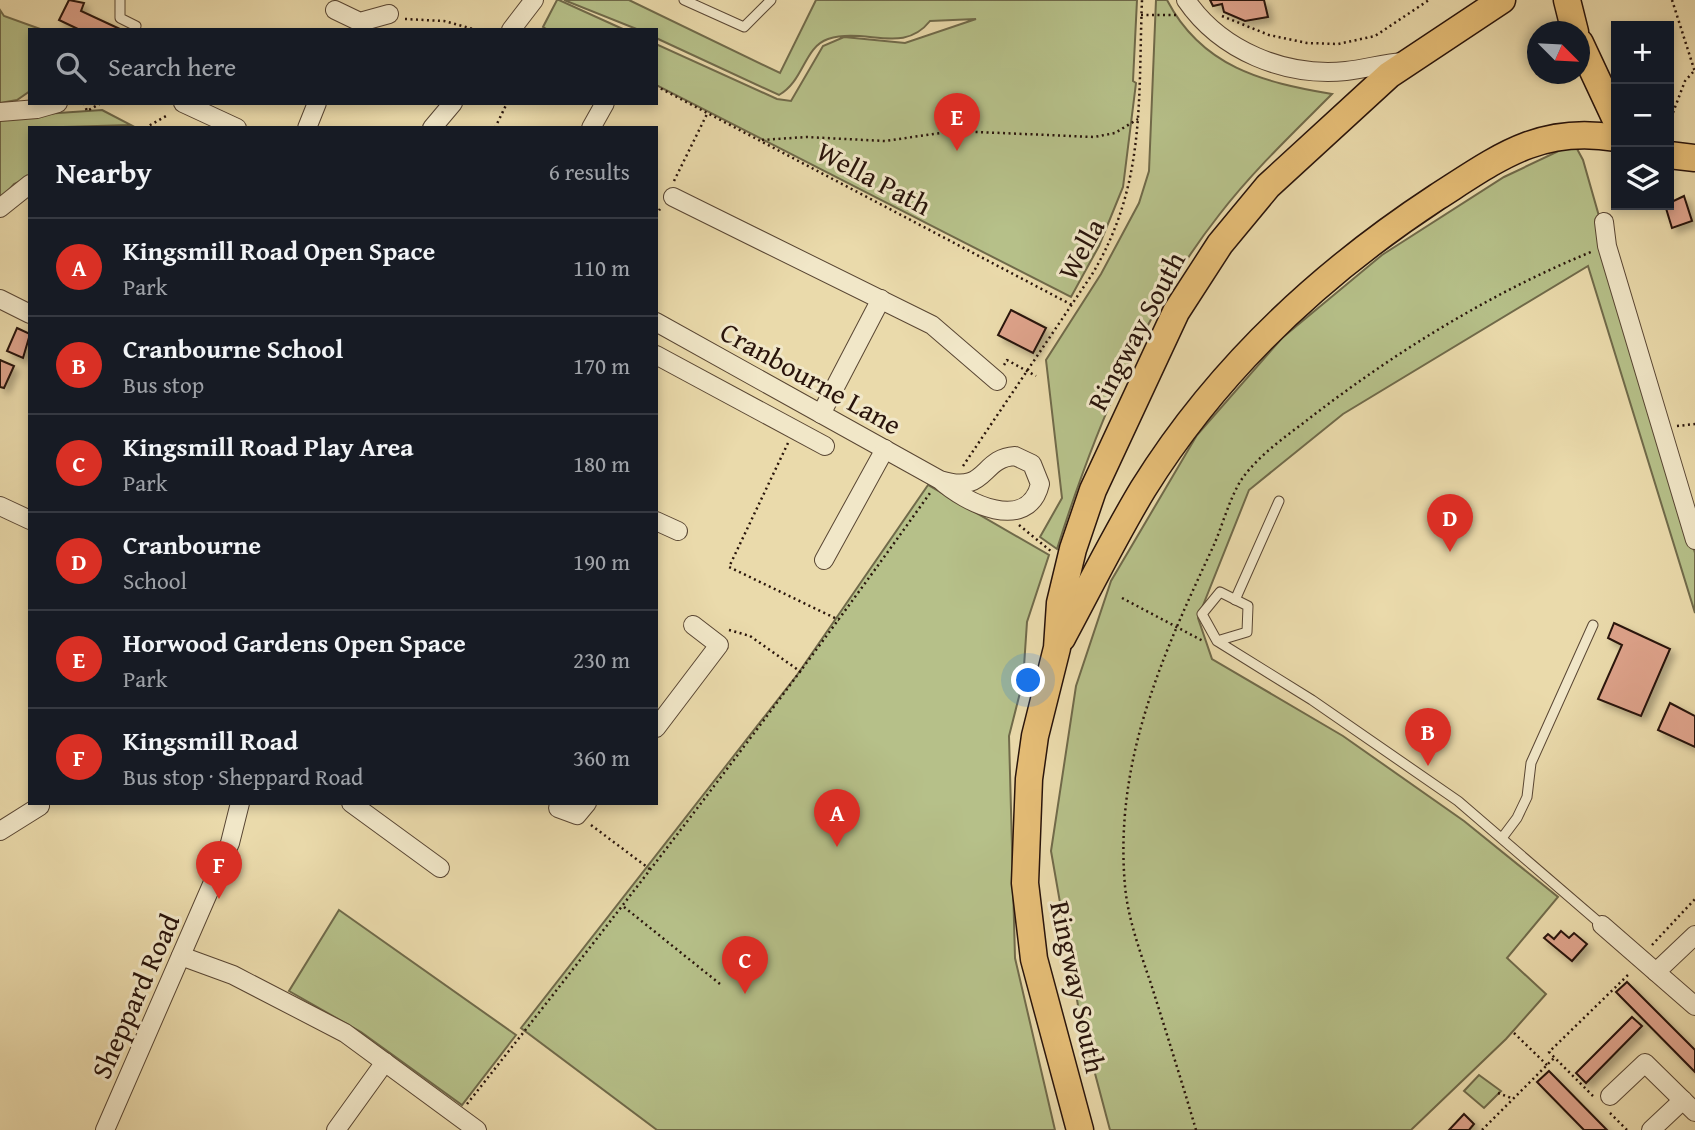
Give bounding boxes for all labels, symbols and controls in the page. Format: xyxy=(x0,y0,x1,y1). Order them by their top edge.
north arrow xyxy=(1527,21,1590,84)
map controls xyxy=(1611,21,1674,210)
button: + xyxy=(1611,21,1674,84)
search box xyxy=(28,28,658,105)
text: Search here xyxy=(108,47,236,86)
icon: search xyxy=(52,48,90,86)
button: − xyxy=(1611,84,1674,147)
pin: E xyxy=(934,93,980,151)
street label: Wella Path xyxy=(809,130,939,225)
button: layers xyxy=(1611,147,1674,210)
text: Nearby xyxy=(56,150,152,194)
text: 6 results xyxy=(549,155,630,188)
street label: Wella xyxy=(1047,210,1115,287)
text: Kingsmill Road Open Space xyxy=(123,231,435,270)
street label: Ringway South xyxy=(1076,244,1195,418)
text: A xyxy=(72,251,86,284)
text: 110 m xyxy=(573,251,630,284)
text: Park xyxy=(123,270,167,303)
street label: Cranbourne Lane xyxy=(713,311,909,444)
text: Cranbourne School xyxy=(123,329,343,368)
text: B xyxy=(72,349,86,382)
text: 170 m xyxy=(573,349,630,382)
text: Bus stop xyxy=(123,368,204,401)
text: Kingsmill Road Play Area xyxy=(123,427,414,466)
text: C xyxy=(72,447,86,480)
text: 180 m xyxy=(573,447,630,480)
text: Park xyxy=(123,466,167,499)
pin: D xyxy=(1427,494,1473,552)
text: Cranbourne xyxy=(123,525,261,564)
text: D xyxy=(72,545,86,578)
text: 190 m xyxy=(573,545,630,578)
text: School xyxy=(123,564,187,597)
text: Horwood Gardens Open Space xyxy=(123,623,466,662)
text: E xyxy=(73,643,85,676)
text: 230 m xyxy=(573,643,630,676)
text: Park xyxy=(123,662,167,695)
your location xyxy=(1011,663,1045,697)
pin: B xyxy=(1405,708,1451,766)
text: Kingsmill Road xyxy=(123,721,298,760)
text: F xyxy=(73,741,85,774)
text: 360 m xyxy=(573,741,630,774)
text: Bus stop · Sheppard Road xyxy=(123,760,363,793)
pin: A xyxy=(814,789,860,847)
pin: F xyxy=(196,841,242,899)
street label: Ringway South xyxy=(1040,897,1117,1077)
street label: Sheppard Road xyxy=(80,907,189,1085)
pin: C xyxy=(722,936,768,994)

